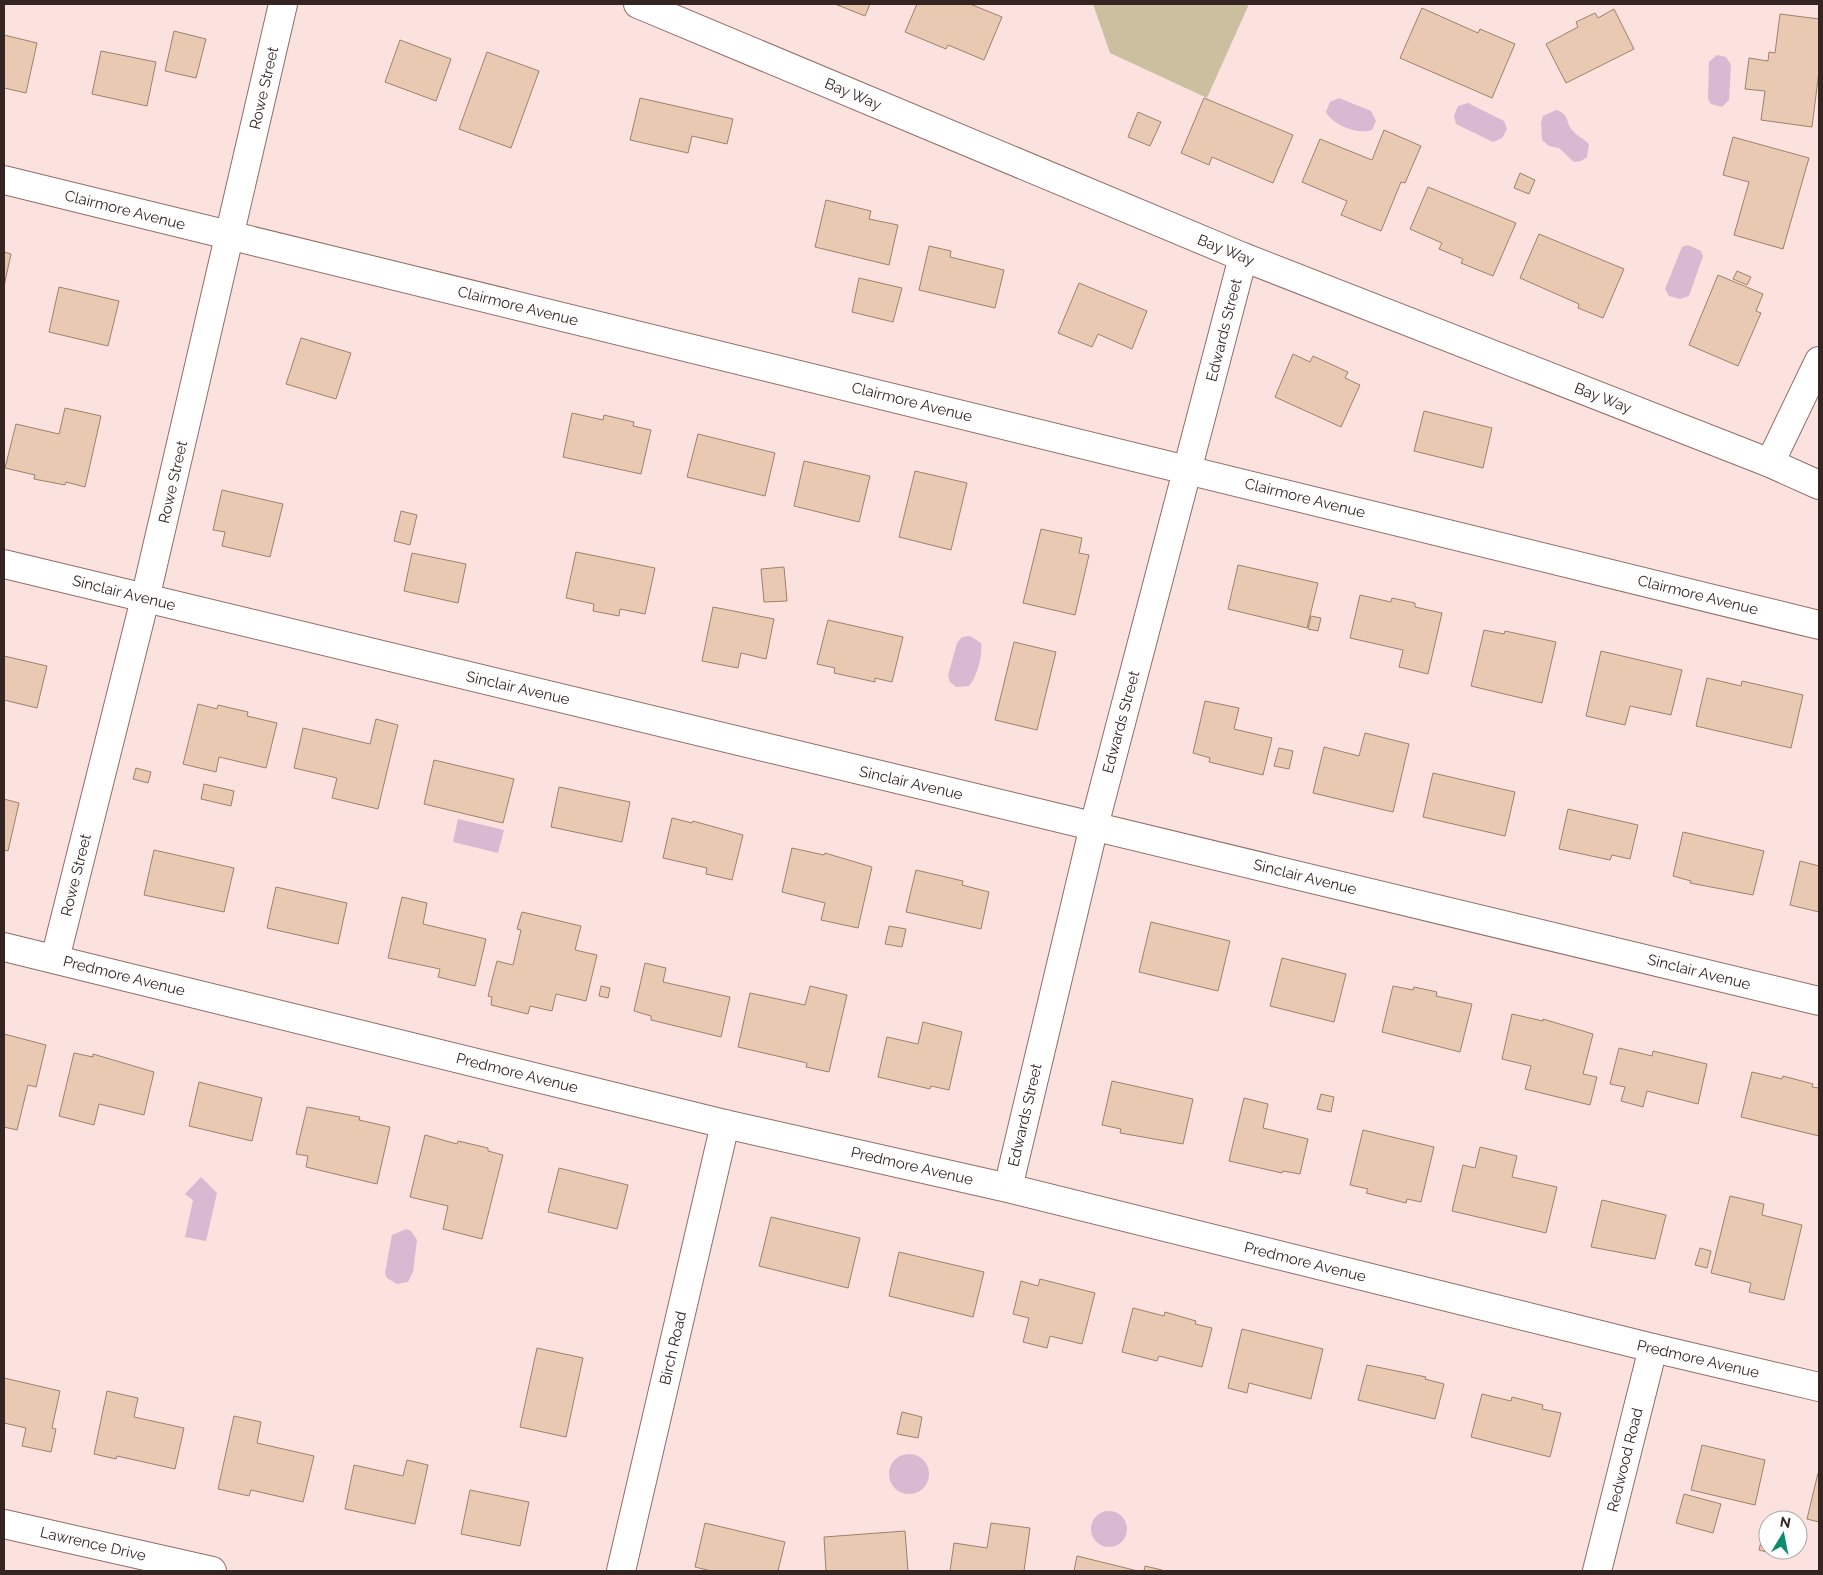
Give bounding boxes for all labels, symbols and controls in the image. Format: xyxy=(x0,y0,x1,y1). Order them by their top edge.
street label: Rowe Street xyxy=(246,45,282,131)
street label: Bay Way xyxy=(822,74,884,114)
street label: Clairmore Avenue xyxy=(63,186,187,234)
street label: Bay Way xyxy=(1195,230,1257,270)
street label: Edwards Street xyxy=(1203,277,1245,383)
street label: Clairmore Avenue xyxy=(456,282,580,330)
street label: Clairmore Avenue xyxy=(850,378,974,426)
street label: Bay Way xyxy=(1572,379,1634,417)
street label: Rowe Street xyxy=(155,439,191,525)
street label: Clairmore Avenue xyxy=(1243,474,1367,522)
street label: Sinclair Avenue xyxy=(70,571,178,615)
street label: Clairmore Avenue xyxy=(1636,571,1760,619)
street label: Sinclair Avenue xyxy=(464,667,572,709)
street label: Edwards Street xyxy=(1099,669,1143,775)
street label: Sinclair Avenue xyxy=(857,762,965,804)
street label: Rowe Street xyxy=(57,832,95,918)
street label: Sinclair Avenue xyxy=(1251,855,1359,899)
street label: Sinclair Avenue xyxy=(1645,950,1753,994)
street label: Predmore Avenue xyxy=(61,952,187,1000)
street label: Predmore Avenue xyxy=(454,1049,580,1097)
street label: Edwards Street xyxy=(1004,1062,1046,1168)
street label: Predmore Avenue xyxy=(849,1143,975,1189)
street label: Predmore Avenue xyxy=(1242,1238,1368,1286)
street label: Birch Road xyxy=(656,1309,690,1387)
street label: Predmore Avenue xyxy=(1635,1336,1761,1382)
street label: Redwood Road xyxy=(1603,1406,1647,1514)
north arrow xyxy=(1758,1510,1808,1560)
text: N xyxy=(1779,1513,1792,1531)
street label: Lawrence Drive xyxy=(38,1523,148,1565)

